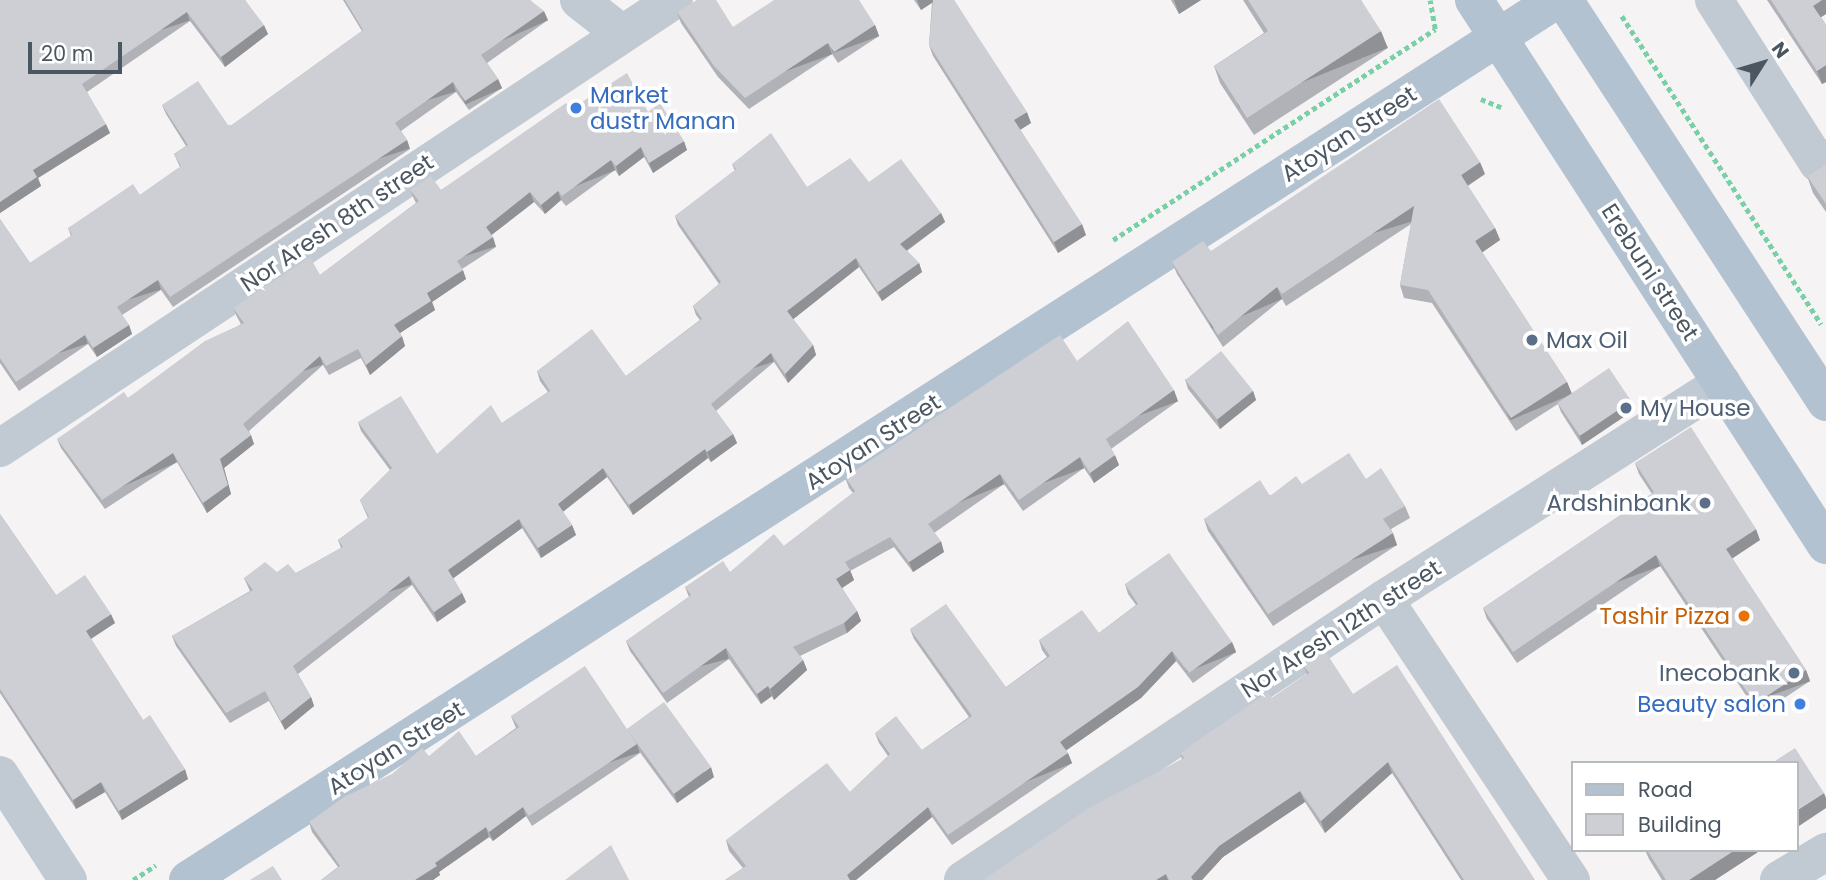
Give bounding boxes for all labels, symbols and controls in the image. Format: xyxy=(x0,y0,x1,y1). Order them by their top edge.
scale bar xyxy=(32,28,126,72)
north arrow xyxy=(1728,28,1798,98)
text: N xyxy=(1765,36,1795,64)
text: 20 m xyxy=(41,39,94,68)
street label: Atoyan Street xyxy=(1276,80,1422,188)
place label: Market dustr Manan xyxy=(590,81,736,135)
marker: Market dustr Manan xyxy=(568,100,584,116)
street label: Nor Aresh 8th street xyxy=(235,148,439,298)
street label: Erebuni street xyxy=(1596,199,1704,345)
place label: Max Oil xyxy=(1546,326,1628,354)
marker: Max Oil xyxy=(1524,332,1540,348)
street label: Atoyan Street xyxy=(800,388,946,496)
place label: My House xyxy=(1640,394,1751,422)
marker: My House xyxy=(1618,400,1634,416)
place label: Ardshinbank xyxy=(1547,489,1691,517)
marker: Ardshinbank xyxy=(1697,495,1713,511)
street label: Nor Aresh 12th street xyxy=(1236,554,1446,704)
place label: Tashir Pizza xyxy=(1599,602,1730,630)
marker: Tashir Pizza xyxy=(1736,608,1752,624)
place label: Inecobank xyxy=(1659,659,1780,687)
marker: Inecobank xyxy=(1786,665,1802,681)
place label: Beauty salon xyxy=(1637,690,1786,718)
street label: Atoyan Street xyxy=(323,695,469,801)
marker: Beauty salon xyxy=(1792,696,1808,712)
legend xyxy=(1570,761,1798,852)
text: Road xyxy=(1638,775,1693,804)
text: Building xyxy=(1638,810,1722,839)

